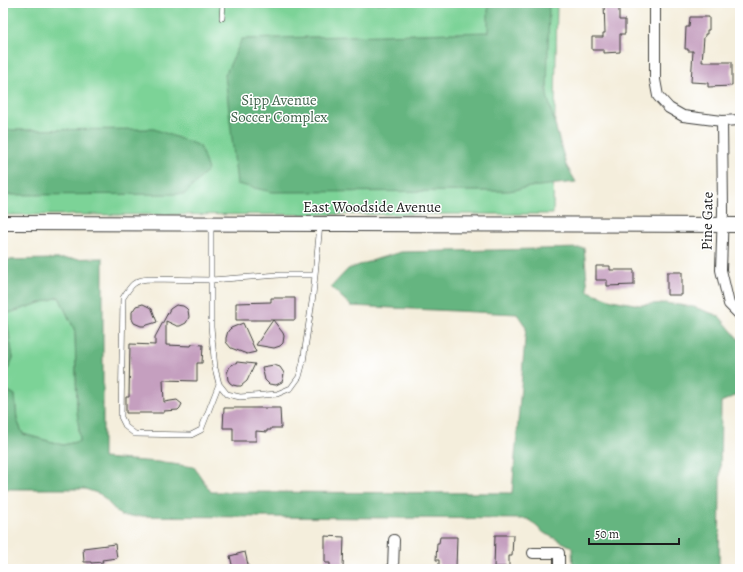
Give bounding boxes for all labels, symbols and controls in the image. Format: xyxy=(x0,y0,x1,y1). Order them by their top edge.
park label: Sipp Avenue Soccer Complex xyxy=(231,90,328,127)
street label: Pine Gate xyxy=(696,191,718,251)
street label: East Woodside Avenue xyxy=(303,197,441,217)
scale bar xyxy=(589,520,679,546)
text: 50 m xyxy=(595,526,619,542)

